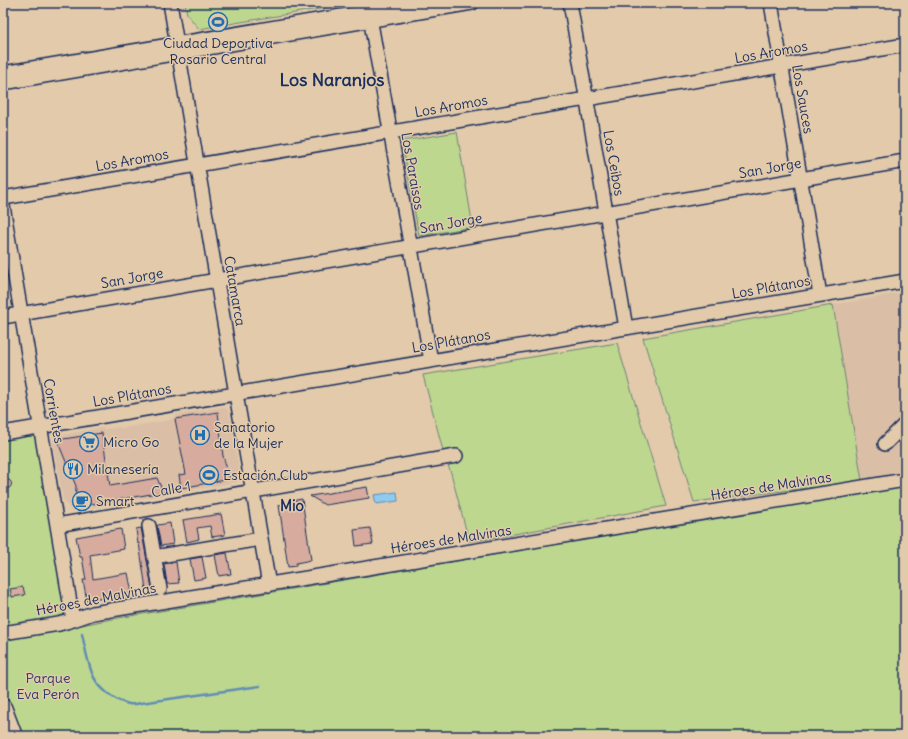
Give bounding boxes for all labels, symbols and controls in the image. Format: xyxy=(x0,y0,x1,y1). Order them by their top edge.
sports icon: Ciudad Deportiva Rosario Central xyxy=(207,11,229,33)
place label: Ciudad Deportiva Rosario Central xyxy=(163,34,273,68)
street label: Los Aromos xyxy=(733,37,809,67)
street label: Los Sauces xyxy=(788,63,818,135)
district label: Los Naranjos xyxy=(280,68,384,91)
street label: Los Aromos xyxy=(413,91,489,121)
street label: Los Ceibos xyxy=(599,129,629,197)
street label: Los Paraisos xyxy=(397,131,429,211)
street label: Los Aromos xyxy=(94,145,170,175)
street label: San Jorge xyxy=(737,154,803,182)
street label: San Jorge xyxy=(418,209,484,237)
street label: Catamarca xyxy=(220,255,250,327)
street label: San Jorge xyxy=(99,264,165,292)
street label: Los Plátanos xyxy=(730,271,812,303)
street label: Los Plátanos xyxy=(410,325,492,357)
street label: Corrientes xyxy=(39,377,69,445)
street label: Los Plátanos xyxy=(91,379,173,411)
place label: Sanatorio de la Mujer xyxy=(214,418,284,452)
hospital icon: Sanatorio de la Mujer xyxy=(189,424,211,446)
supermarket icon: Micro Go xyxy=(78,431,100,453)
place label: Micro Go xyxy=(103,433,159,451)
restaurant icon: Milanesería xyxy=(62,458,84,480)
place label: Milanesería xyxy=(87,460,159,478)
sports icon: Estación Club xyxy=(198,464,220,486)
place label: Estación Club xyxy=(223,466,308,484)
street label: Héroes de Malvinas xyxy=(709,468,833,504)
street label: Calle 1 xyxy=(150,477,192,501)
cafe icon: Smart xyxy=(71,490,93,512)
place label: Smart xyxy=(96,492,135,510)
district label: Mio xyxy=(280,496,305,515)
street label: Héroes de Malvinas xyxy=(389,521,513,557)
street label: Héroes de Malvinas xyxy=(34,579,158,619)
park label: Parque Eva Perón xyxy=(16,669,80,703)

